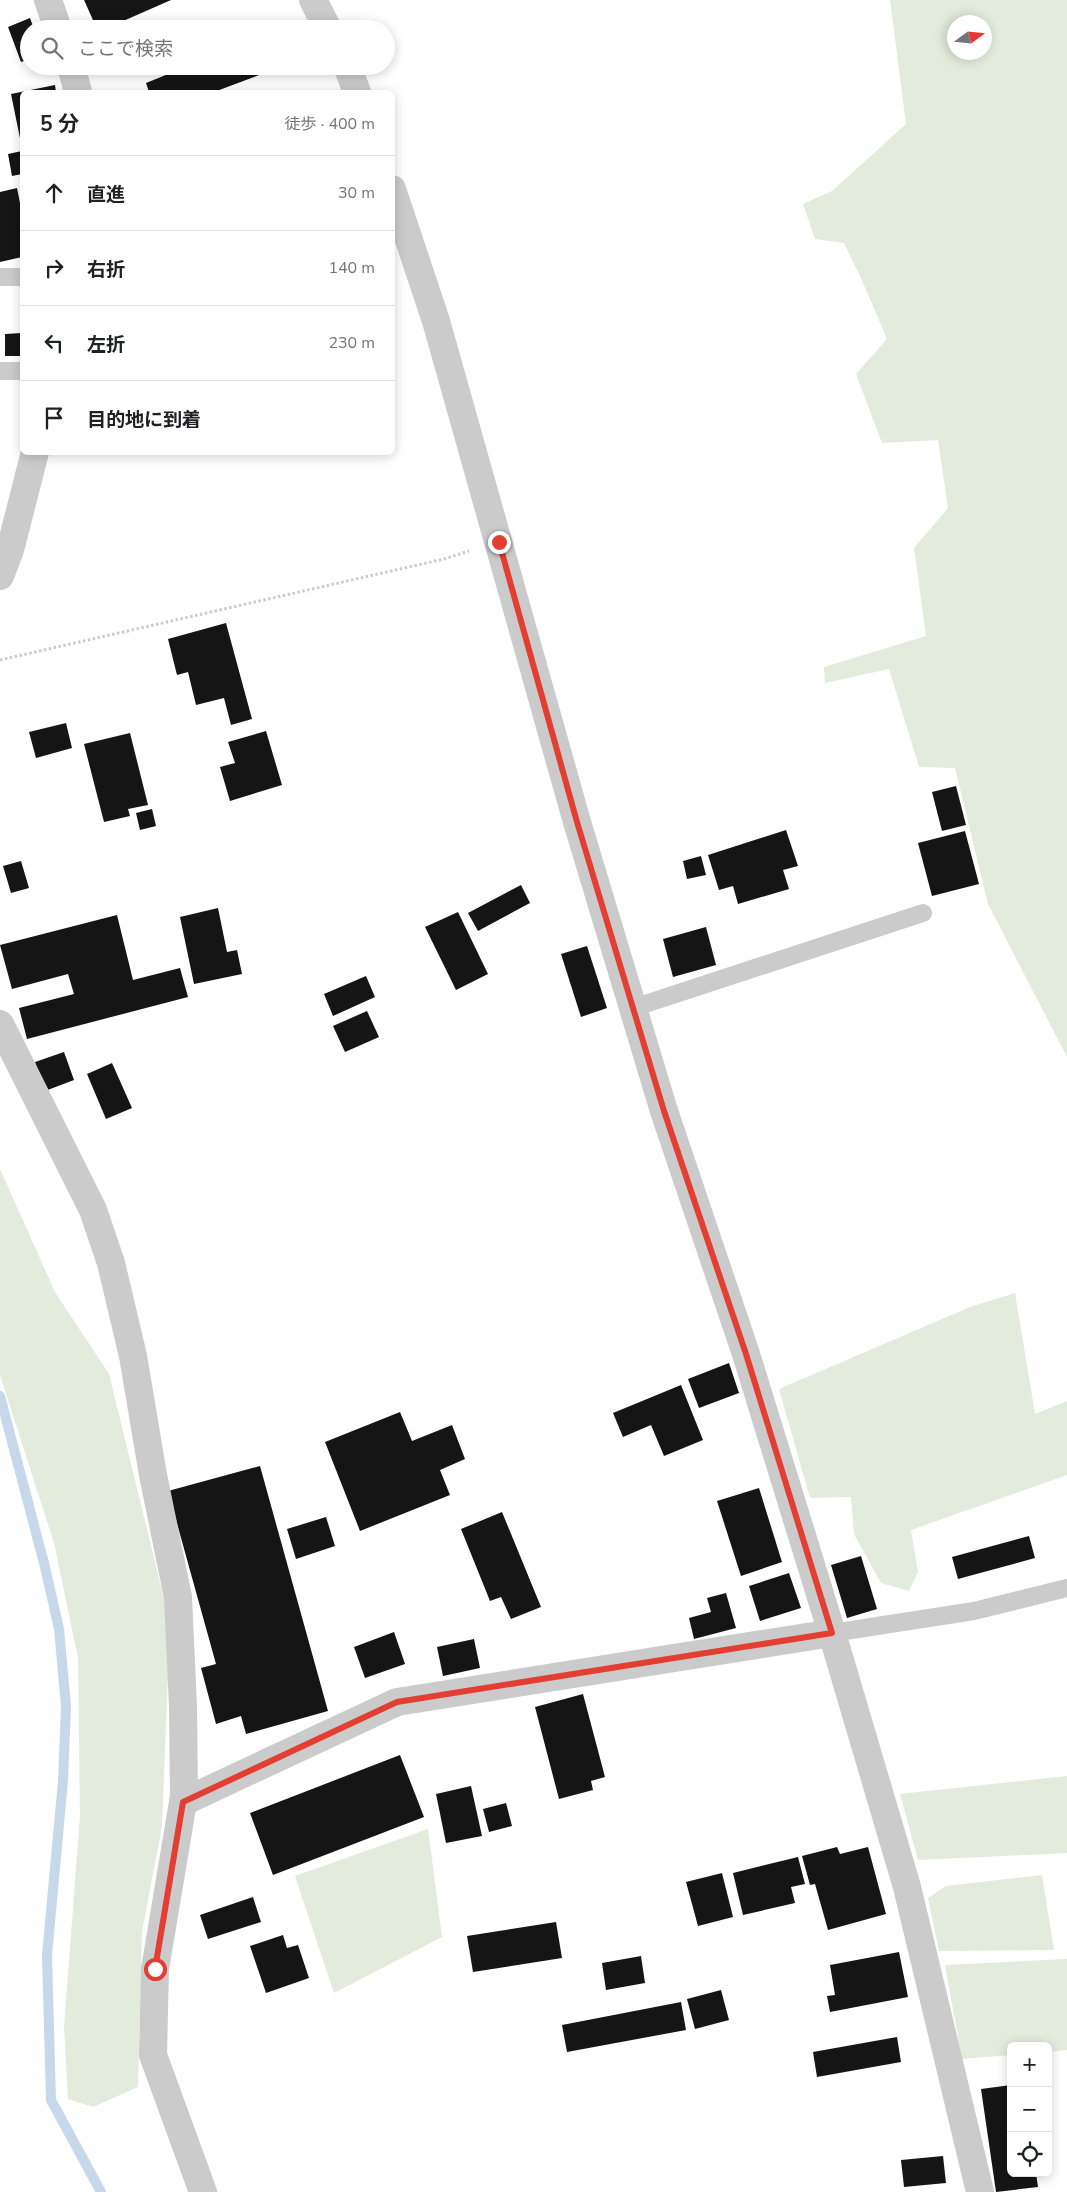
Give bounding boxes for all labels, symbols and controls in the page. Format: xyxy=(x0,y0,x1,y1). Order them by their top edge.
north arrow xyxy=(947,15,992,60)
search box xyxy=(20,20,395,75)
icon: search xyxy=(38,34,66,62)
text: ここで検索 xyxy=(78,36,173,62)
text: 5 分 xyxy=(40,110,79,138)
text: 徒歩 · 400 m xyxy=(285,113,375,135)
icon: ahead xyxy=(40,179,68,207)
text: 直進 xyxy=(87,182,125,208)
text: 30 m xyxy=(338,182,375,204)
icon: right xyxy=(40,254,68,282)
text: 右折 xyxy=(87,257,125,283)
text: 140 m xyxy=(328,257,375,279)
icon: left xyxy=(40,329,68,357)
text: 左折 xyxy=(87,332,125,358)
text: 230 m xyxy=(328,332,375,354)
icon: arrive xyxy=(40,404,68,432)
text: 目的地に到着 xyxy=(87,407,201,433)
route end xyxy=(488,531,511,554)
route start xyxy=(144,1958,167,1981)
map controls xyxy=(1007,2042,1052,2177)
button: + xyxy=(1007,2042,1052,2087)
button: − xyxy=(1007,2087,1052,2132)
button: locate xyxy=(1007,2132,1052,2177)

